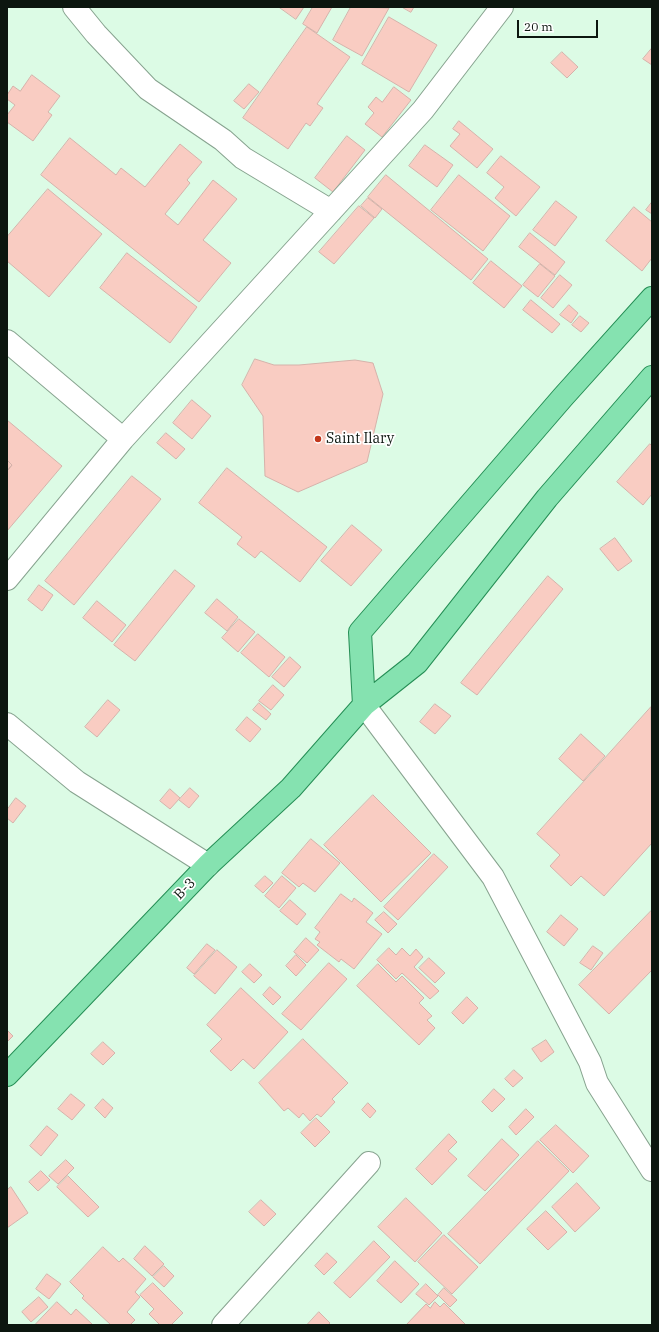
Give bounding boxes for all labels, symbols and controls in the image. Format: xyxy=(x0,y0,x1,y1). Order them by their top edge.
scale bar xyxy=(519,12,600,38)
text: 20 m xyxy=(524,19,553,34)
place label: Saint Ilary xyxy=(326,431,394,447)
marker: Saint Ilary xyxy=(313,434,323,444)
street label: B-3 xyxy=(171,875,199,903)

